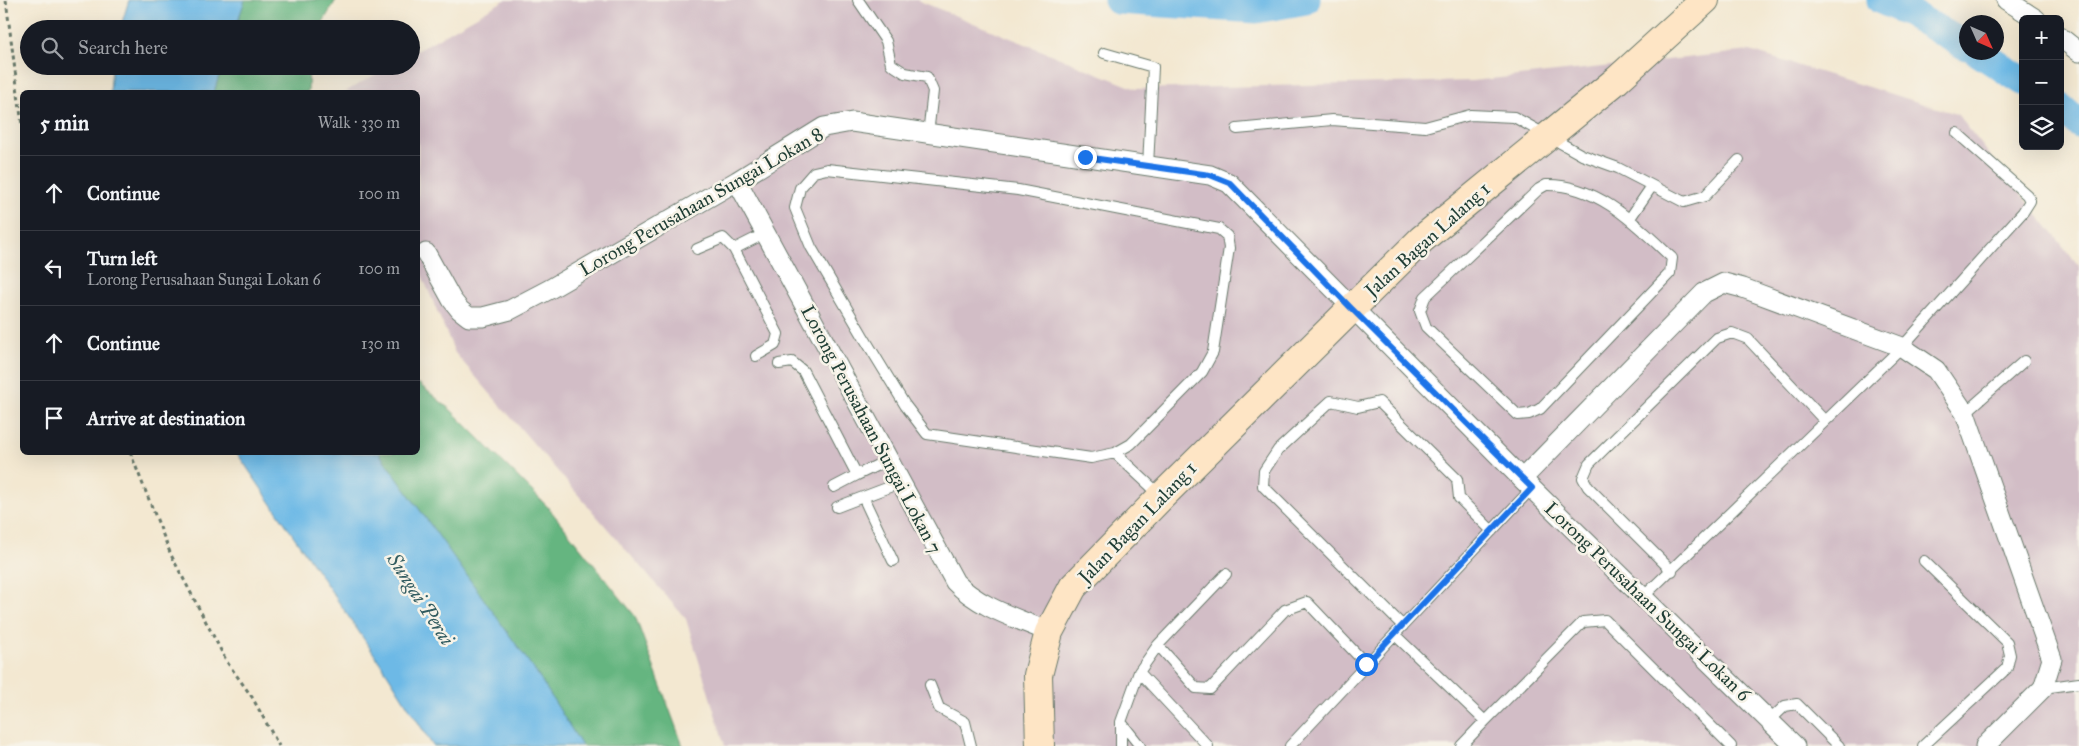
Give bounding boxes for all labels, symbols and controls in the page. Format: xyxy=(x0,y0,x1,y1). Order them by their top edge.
north arrow xyxy=(1959,15,2004,60)
map controls xyxy=(2019,15,2064,150)
button: + xyxy=(2019,15,2064,60)
search box xyxy=(20,20,420,75)
icon: search xyxy=(38,34,66,62)
text: Search here xyxy=(78,36,168,59)
button: − xyxy=(2019,60,2064,105)
button: layers xyxy=(2019,105,2064,150)
text: 5 min xyxy=(40,110,89,136)
text: Walk · 330 m xyxy=(318,113,400,132)
street label: Lorong Perusahaan Sungai Lokan 8 xyxy=(575,122,828,282)
route end xyxy=(1074,146,1097,169)
street label: Jalan Bagan Lalang 1 xyxy=(1358,177,1495,304)
icon: ahead xyxy=(40,179,68,207)
text: Continue xyxy=(87,182,160,205)
text: 100 m xyxy=(358,184,400,203)
text: Turn left xyxy=(87,247,157,270)
icon: left xyxy=(40,254,68,282)
text: 100 m xyxy=(358,259,400,278)
text: Lorong Perusahaan Sungai Lokan 6 xyxy=(87,270,321,289)
street label: Lorong Perusahaan Sungai Lokan 7 xyxy=(795,301,947,558)
icon: ahead xyxy=(40,329,68,357)
text: Continue xyxy=(87,332,160,355)
text: 130 m xyxy=(361,334,400,353)
icon: arrive xyxy=(40,404,68,432)
text: Arrive at destination xyxy=(87,407,245,430)
street label: Jalan Bagan Lalang 1 xyxy=(1072,457,1202,590)
street label: Lorong Perusahaan Sungai Lokan 6 xyxy=(1539,497,1756,708)
water label: Sungai Perai xyxy=(382,548,460,650)
route start xyxy=(1355,653,1378,676)

